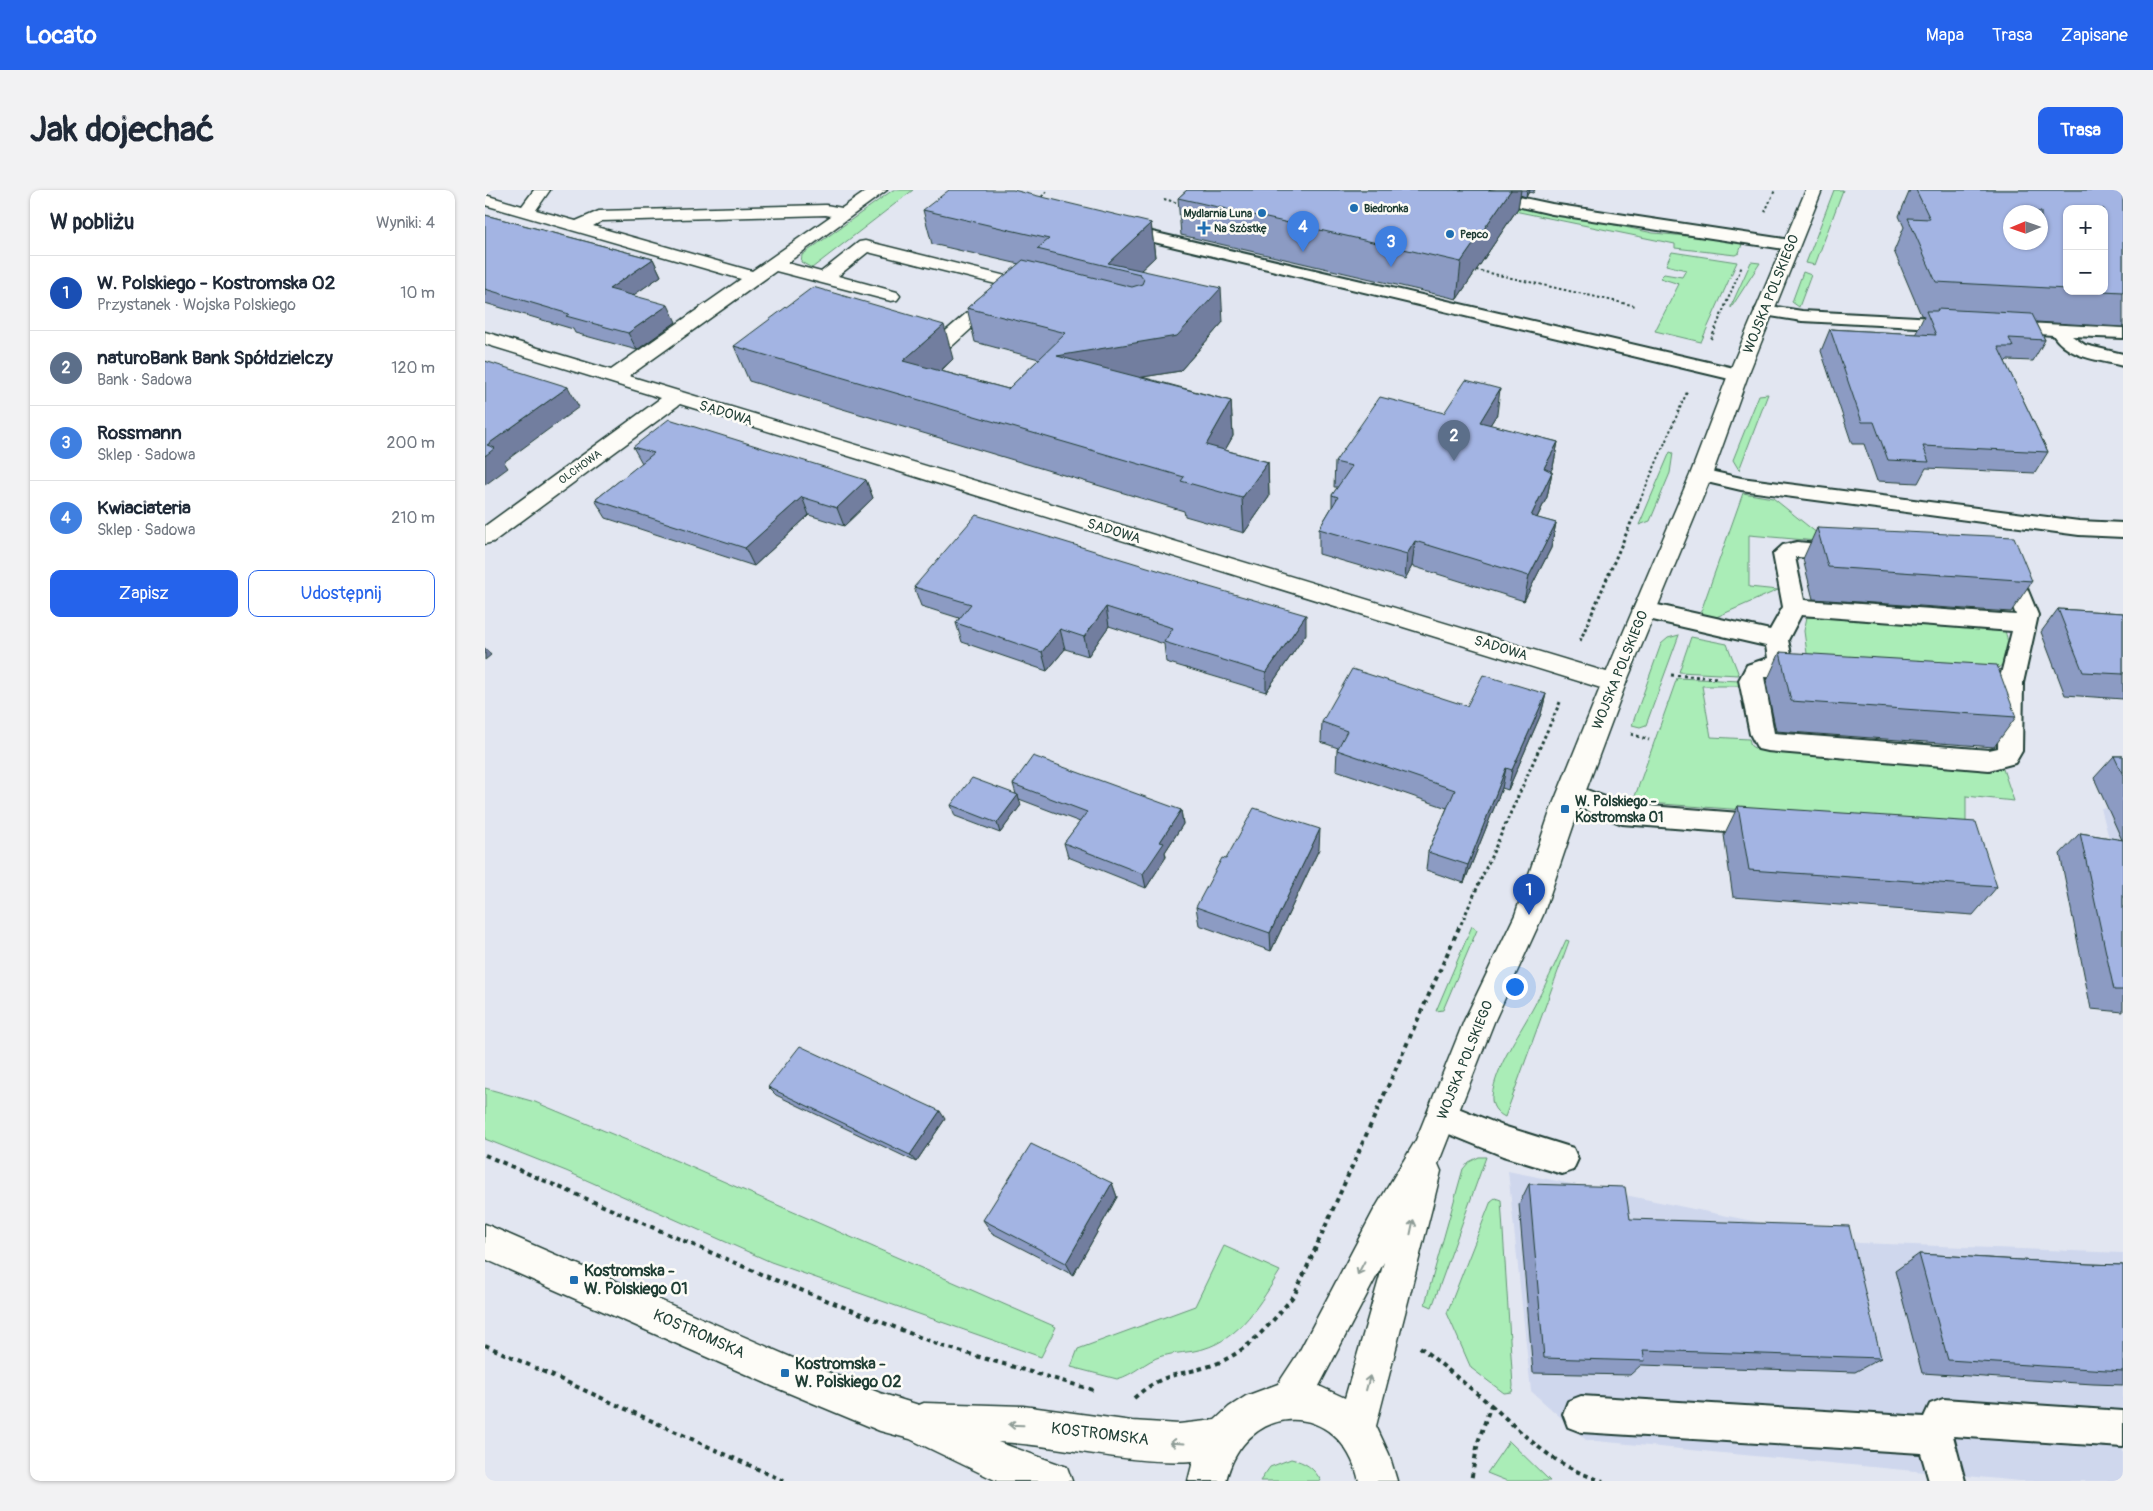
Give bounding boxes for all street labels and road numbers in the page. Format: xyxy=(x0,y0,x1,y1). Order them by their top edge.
street label: WOJSKA POLSKIEGO xyxy=(1739,232,1803,356)
street label: SADOWA xyxy=(697,397,755,429)
street label: OLCHOWA xyxy=(556,447,604,487)
street label: SADOWA xyxy=(1085,515,1143,547)
street label: WOJSKA POLSKIEGO xyxy=(1588,608,1652,732)
street label: SADOWA xyxy=(1472,632,1530,664)
street label: WOJSKA POLSKIEGO xyxy=(1433,998,1497,1122)
street label: KOSTROMSKA xyxy=(650,1305,748,1363)
street label: KOSTROMSKA xyxy=(1050,1418,1150,1450)

